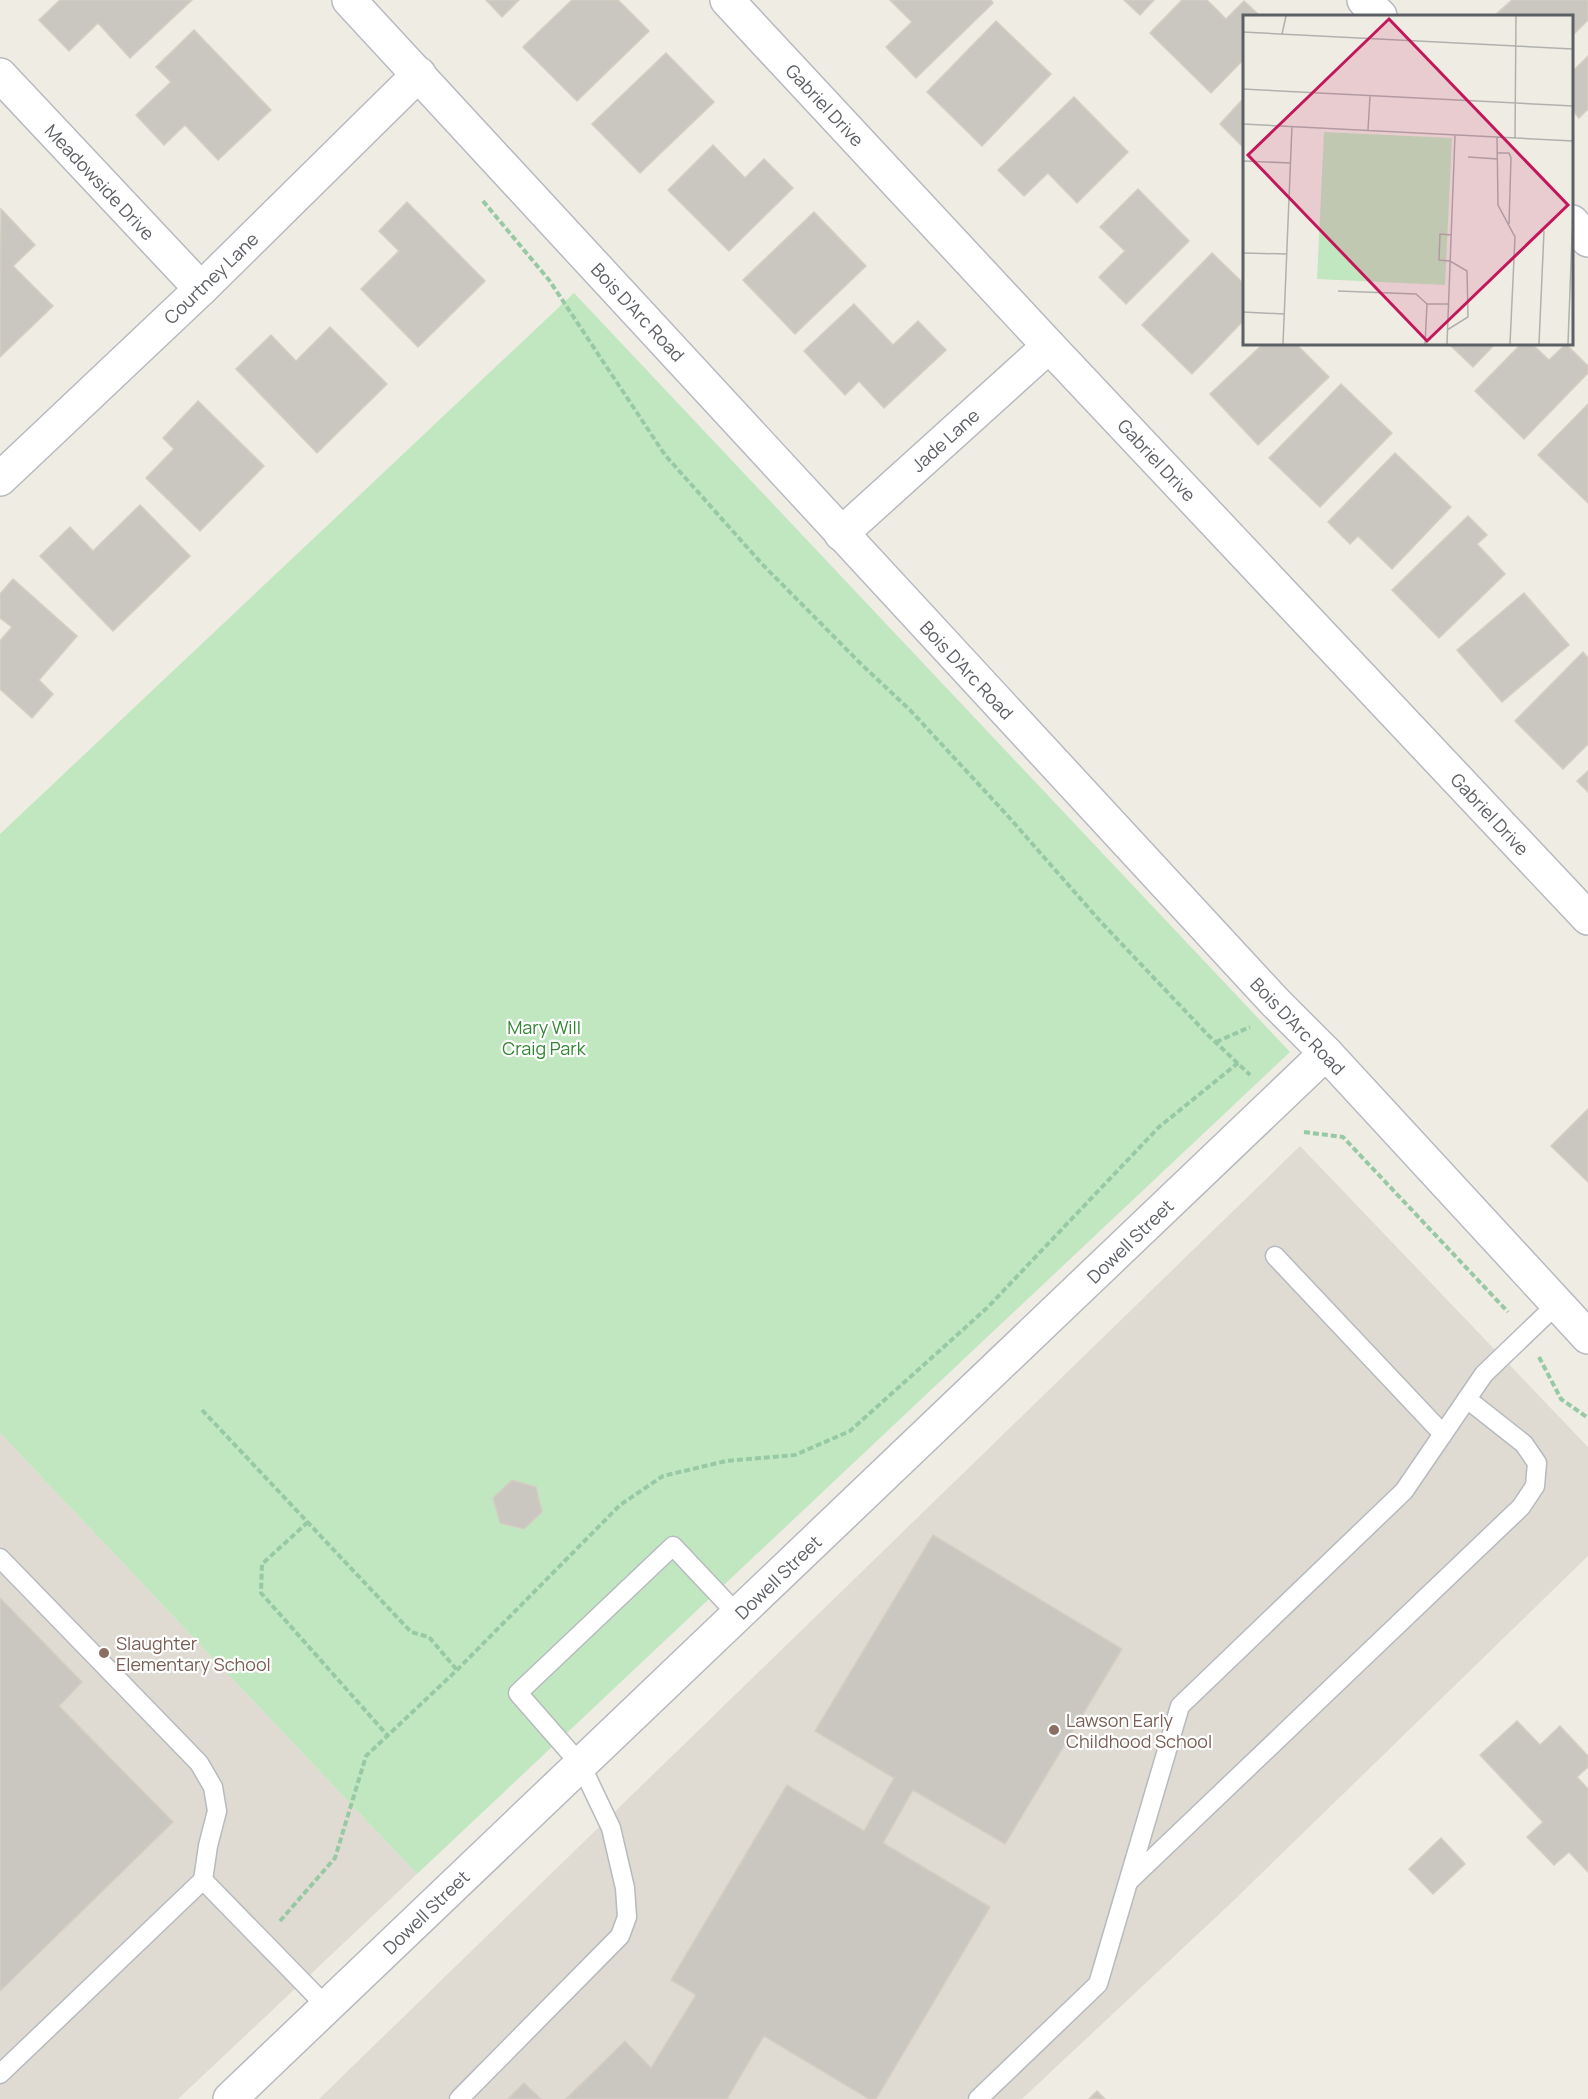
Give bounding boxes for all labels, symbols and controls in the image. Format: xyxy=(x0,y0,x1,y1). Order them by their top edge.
inset map xyxy=(1243,15,1573,345)
street label: Gabriel Drive xyxy=(781,59,869,151)
street label: Meadowside Drive xyxy=(40,119,160,245)
street label: Courtney Lane xyxy=(159,227,263,329)
street label: Bois D'Arc Road xyxy=(586,258,690,366)
street label: Jade Lane xyxy=(906,403,984,477)
street label: Gabriel Drive xyxy=(1113,414,1201,506)
street label: Bois D'Arc Road xyxy=(915,616,1019,724)
street label: Gabriel Drive xyxy=(1446,768,1534,860)
street label: Bois D'Arc Road xyxy=(1245,972,1351,1080)
park label: Mary Will Craig Park xyxy=(502,1015,587,1060)
street label: Dowell Street xyxy=(1082,1194,1178,1288)
street label: Dowell Street xyxy=(730,1530,826,1624)
place label: Slaughter Elementary School xyxy=(116,1631,271,1676)
marker: Slaughter Elementary School xyxy=(97,1646,111,1660)
place label: Lawson Early Childhood School xyxy=(1066,1708,1212,1753)
marker: Lawson Early Childhood School xyxy=(1047,1723,1061,1737)
street label: Dowell Street xyxy=(378,1865,474,1959)

